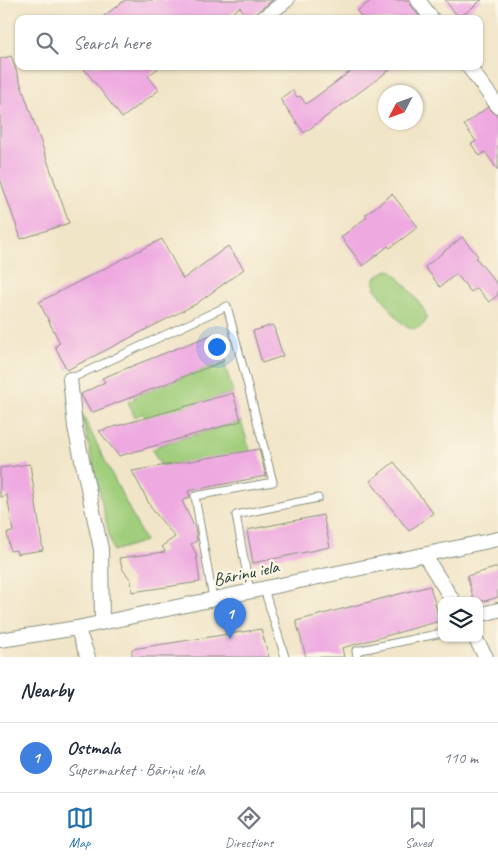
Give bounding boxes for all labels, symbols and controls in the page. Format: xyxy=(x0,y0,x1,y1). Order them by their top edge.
search box xyxy=(15,15,483,70)
icon: search xyxy=(33,29,61,57)
text: Search here xyxy=(73,31,150,55)
north arrow xyxy=(378,85,423,130)
your location xyxy=(204,334,230,360)
street label: Bāriņu iela xyxy=(211,555,282,591)
map controls xyxy=(438,597,483,642)
button: layers xyxy=(438,597,483,642)
pin: 1 xyxy=(214,598,246,639)
text: Nearby xyxy=(20,677,73,703)
text: Ostmala xyxy=(67,736,120,760)
text: 1 xyxy=(32,748,40,768)
text: 110 m xyxy=(444,748,478,768)
text: Supermarket · Bāriņu iela xyxy=(67,760,205,780)
tab: Map xyxy=(66,804,94,851)
tab: Directions xyxy=(225,804,273,851)
tab: Saved xyxy=(404,804,432,851)

